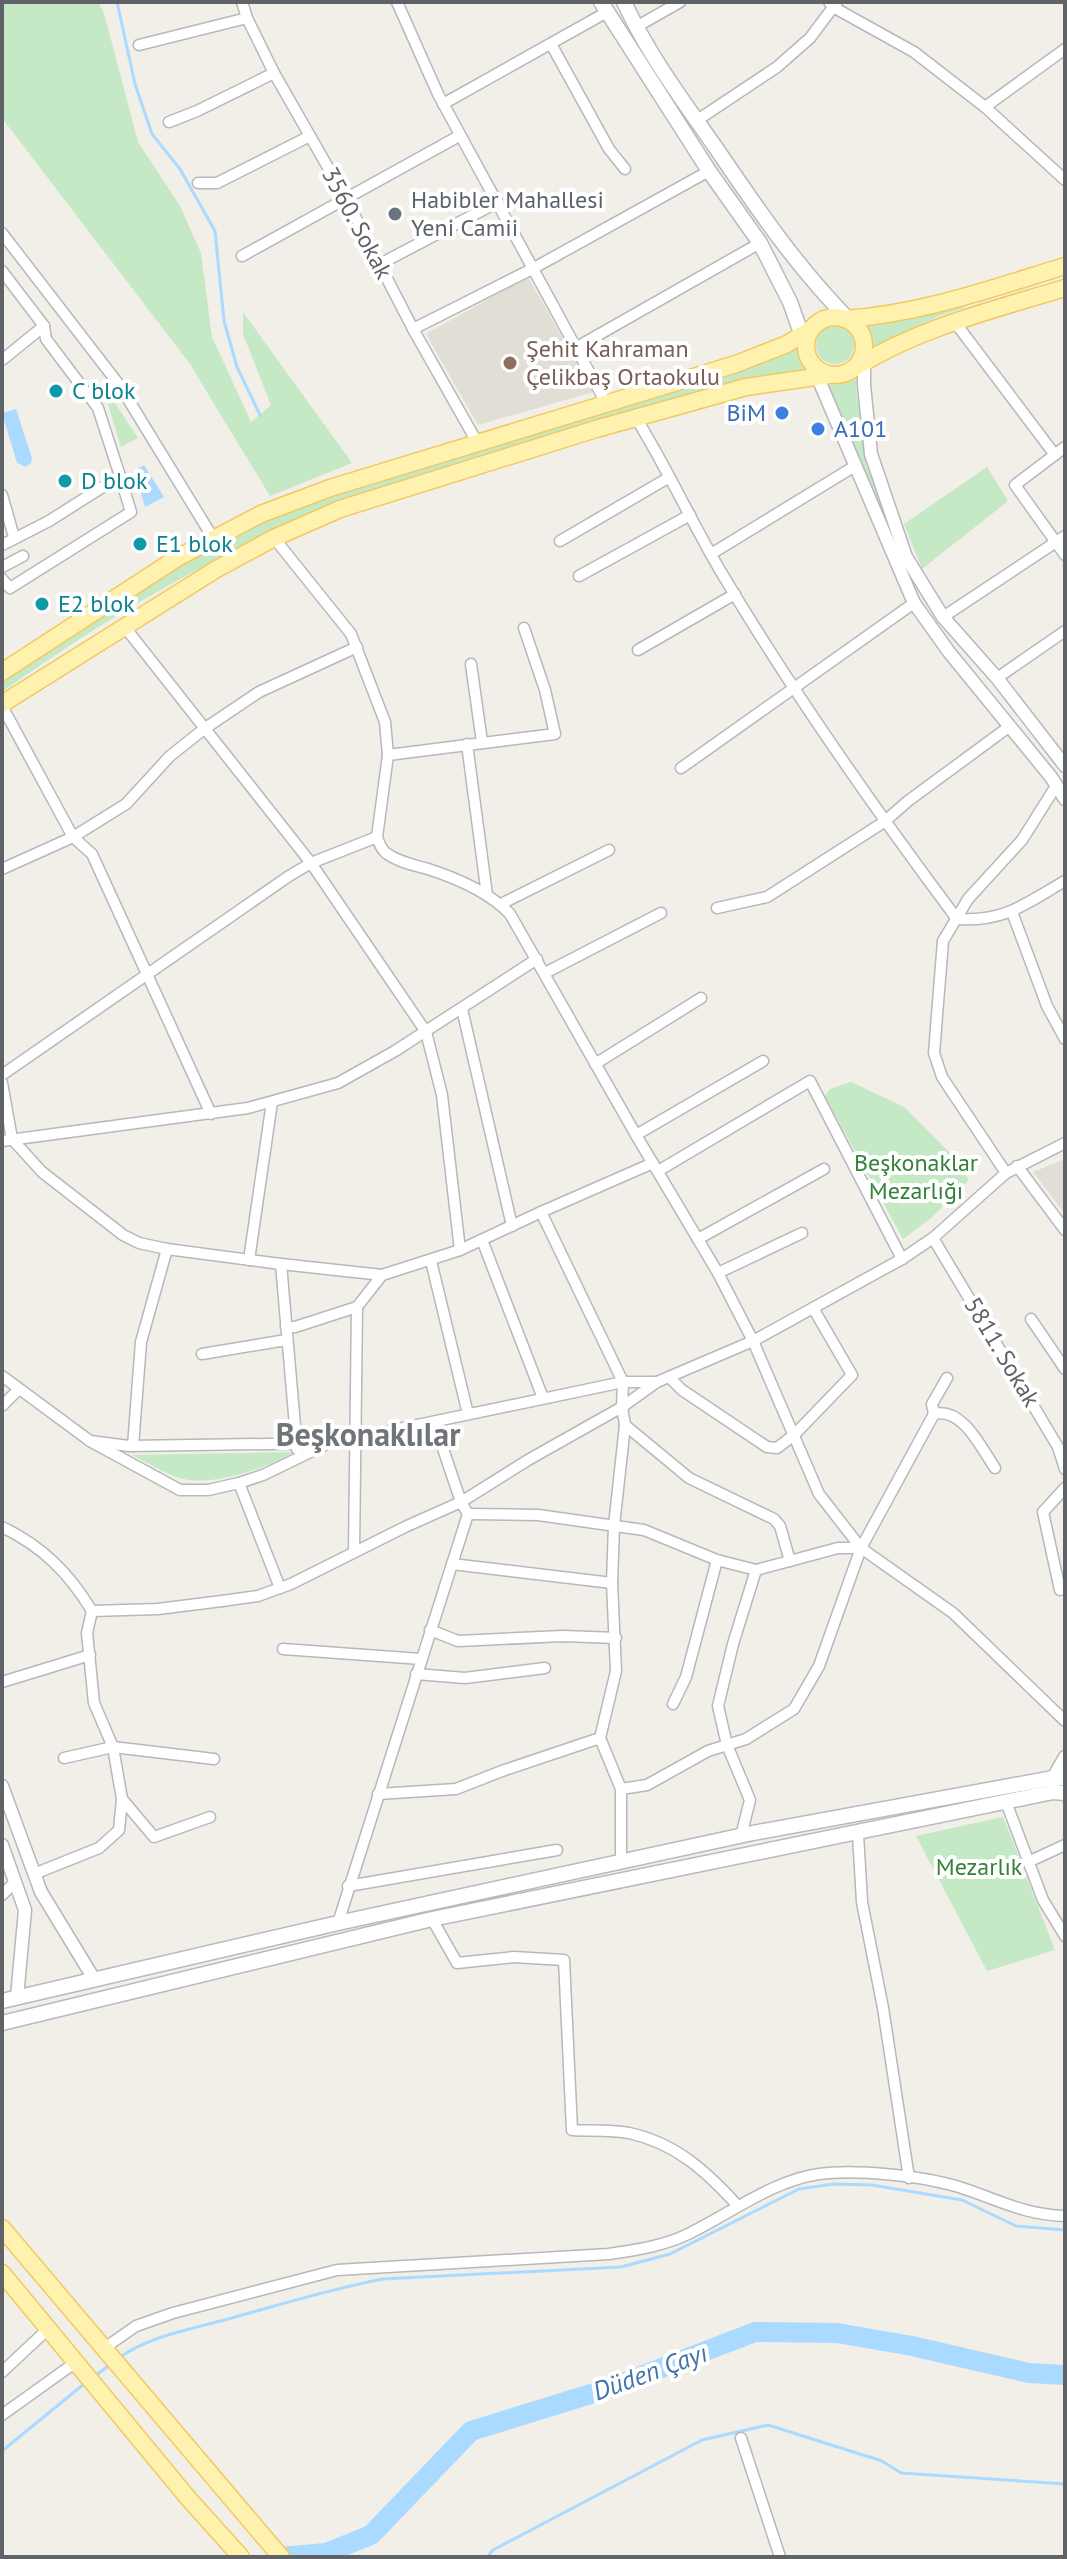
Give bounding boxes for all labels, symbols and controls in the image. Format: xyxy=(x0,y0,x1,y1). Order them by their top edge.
street label: 3560. Sokak xyxy=(315,161,400,285)
place label: Habibler Mahallesi Yeni Camii xyxy=(411,184,604,243)
marker: Habibler Mahallesi Yeni Camii xyxy=(386,205,404,223)
place label: Şehit Kahraman Çelikbaş Ortaokulu xyxy=(526,333,720,392)
marker: Şehit Kahraman Çelikbaş Ortaokulu xyxy=(501,354,519,372)
place label: C blok xyxy=(72,375,136,406)
marker: C blok xyxy=(47,382,65,400)
place label: BiM xyxy=(727,397,766,428)
marker: BiM xyxy=(773,404,791,422)
place label: A101 xyxy=(834,413,887,444)
marker: A101 xyxy=(809,420,827,438)
place label: D blok xyxy=(81,465,148,496)
marker: D blok xyxy=(56,472,74,490)
place label: E1 blok xyxy=(156,528,233,559)
marker: E1 blok xyxy=(131,535,149,553)
place label: E2 blok xyxy=(58,588,135,619)
marker: E2 blok xyxy=(33,595,51,613)
park label: Beşkonaklar Mezarlığı xyxy=(854,1147,978,1206)
street label: 5811. Sokak xyxy=(958,1291,1048,1413)
district label: Beşkonaklılar xyxy=(276,1413,461,1455)
park label: Mezarlık xyxy=(936,1851,1023,1882)
water label: Düden Çayı xyxy=(588,2336,712,2407)

